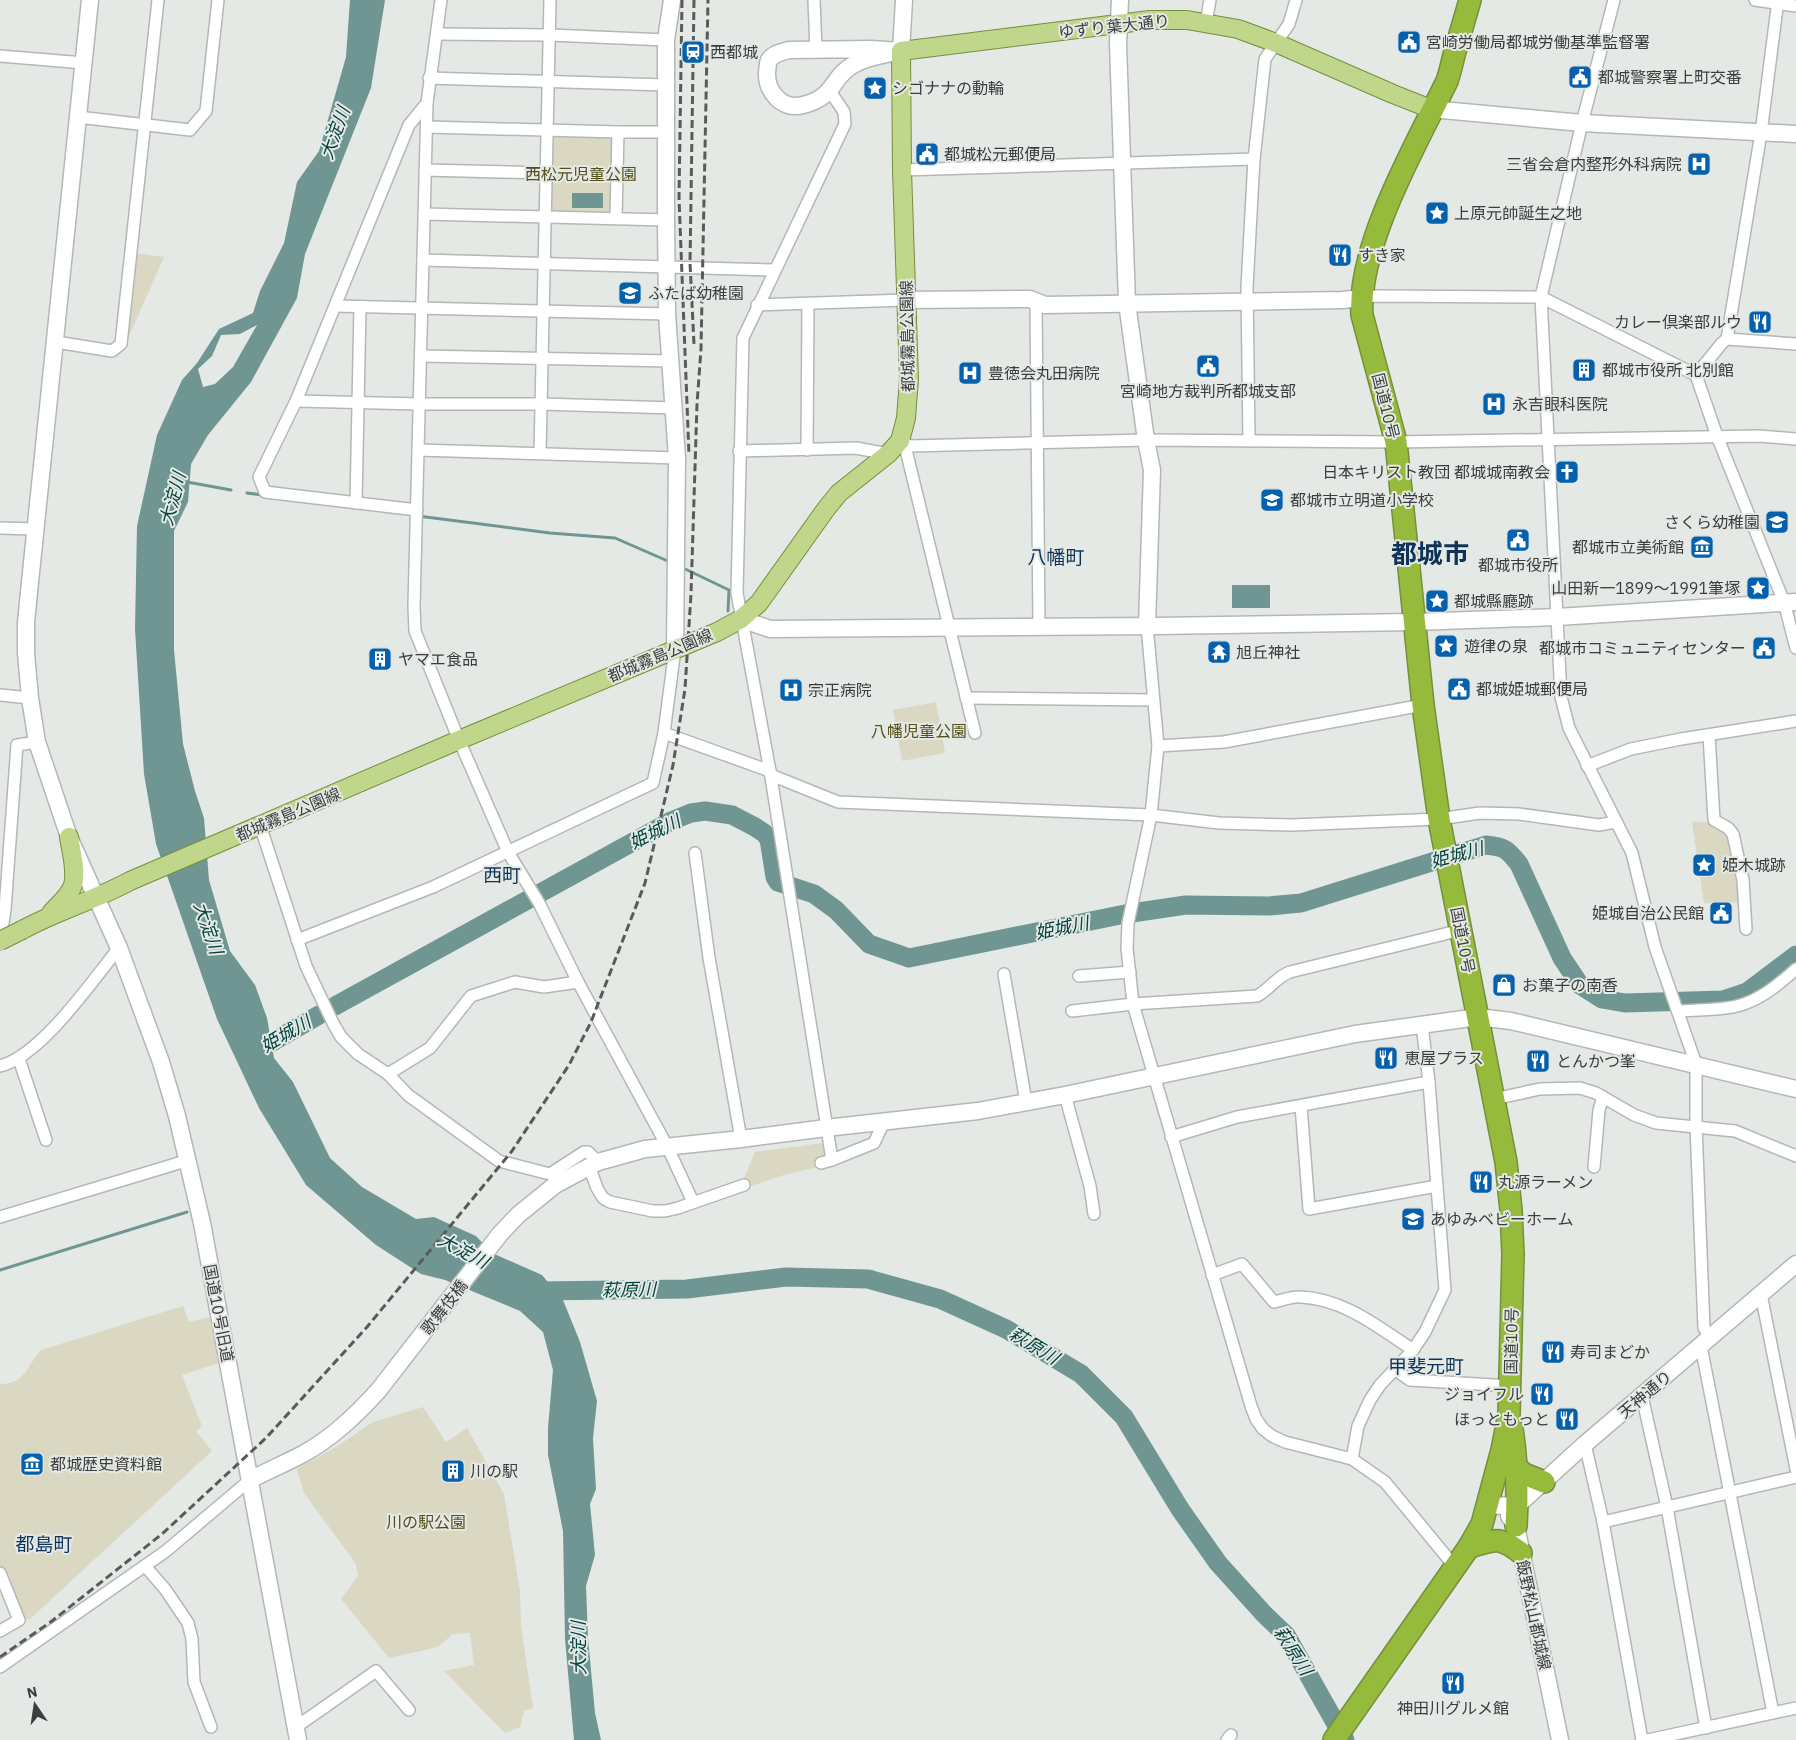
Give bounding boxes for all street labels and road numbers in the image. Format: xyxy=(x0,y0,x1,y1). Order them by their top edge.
street label: ゆずり葉大通り xyxy=(1057,10,1171,42)
street label: 都城霧島公園線 xyxy=(896,280,918,392)
street label: 国道10号 xyxy=(1368,371,1404,441)
street label: 都城霧島公園線 xyxy=(605,624,715,686)
street label: 都城霧島公園線 xyxy=(233,783,343,845)
street label: 国道10号 xyxy=(1447,905,1479,975)
street label: 国道10号旧道 xyxy=(200,1262,238,1364)
street label: 歌舞伎橋 xyxy=(416,1276,472,1338)
street label: 国道10号 xyxy=(1500,1307,1522,1375)
street label: 天神通り xyxy=(1614,1366,1676,1422)
street label: 飯野松山都城線 xyxy=(1513,1558,1555,1672)

